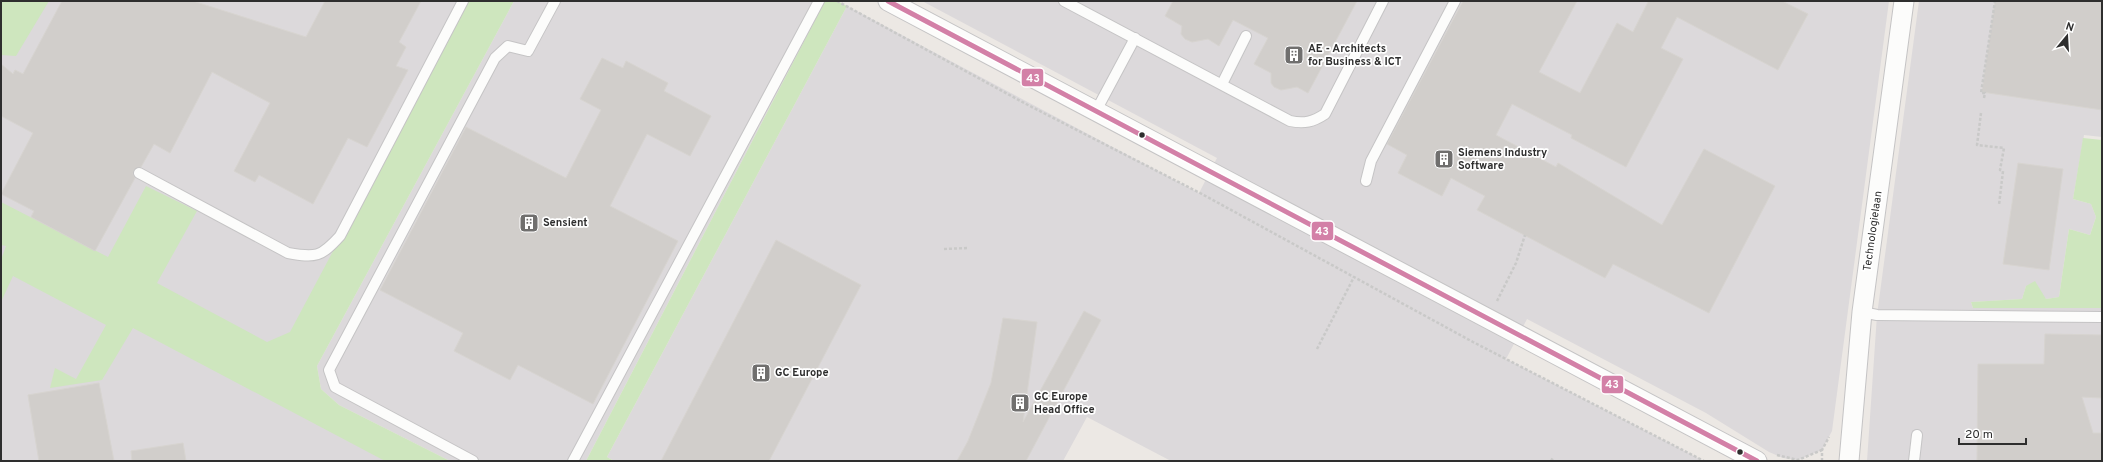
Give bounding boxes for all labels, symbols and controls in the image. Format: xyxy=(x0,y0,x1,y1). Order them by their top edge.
north arrow xyxy=(2047,16,2087,56)
text: N xyxy=(2064,20,2076,35)
place label: AE - Architects for Business & ICT xyxy=(1308,42,1402,69)
building icon: AE - Architects for Business & ICT xyxy=(1283,44,1305,66)
line badge: 43 xyxy=(1021,68,1044,87)
text: 43 xyxy=(1026,72,1040,86)
unlabelled marker xyxy=(1137,130,1147,140)
place label: Siemens Industry Software xyxy=(1458,146,1547,173)
building icon: Siemens Industry Software xyxy=(1433,148,1455,170)
street label: Technologielaan xyxy=(1860,190,1886,272)
building icon: Sensient xyxy=(518,212,540,234)
place label: Sensient xyxy=(543,216,588,230)
line badge: 43 xyxy=(1311,221,1334,241)
text: 43 xyxy=(1315,225,1329,239)
building icon: GC Europe xyxy=(750,362,772,384)
place label: GC Europe xyxy=(775,366,829,380)
line badge: 43 xyxy=(1601,375,1624,394)
text: 43 xyxy=(1605,378,1619,392)
place label: GC Europe Head Office xyxy=(1034,390,1095,417)
building icon: GC Europe Head Office xyxy=(1009,392,1031,414)
scale bar xyxy=(1959,420,2026,446)
text: 20 m xyxy=(1965,427,1993,443)
unlabelled marker xyxy=(1735,447,1745,457)

